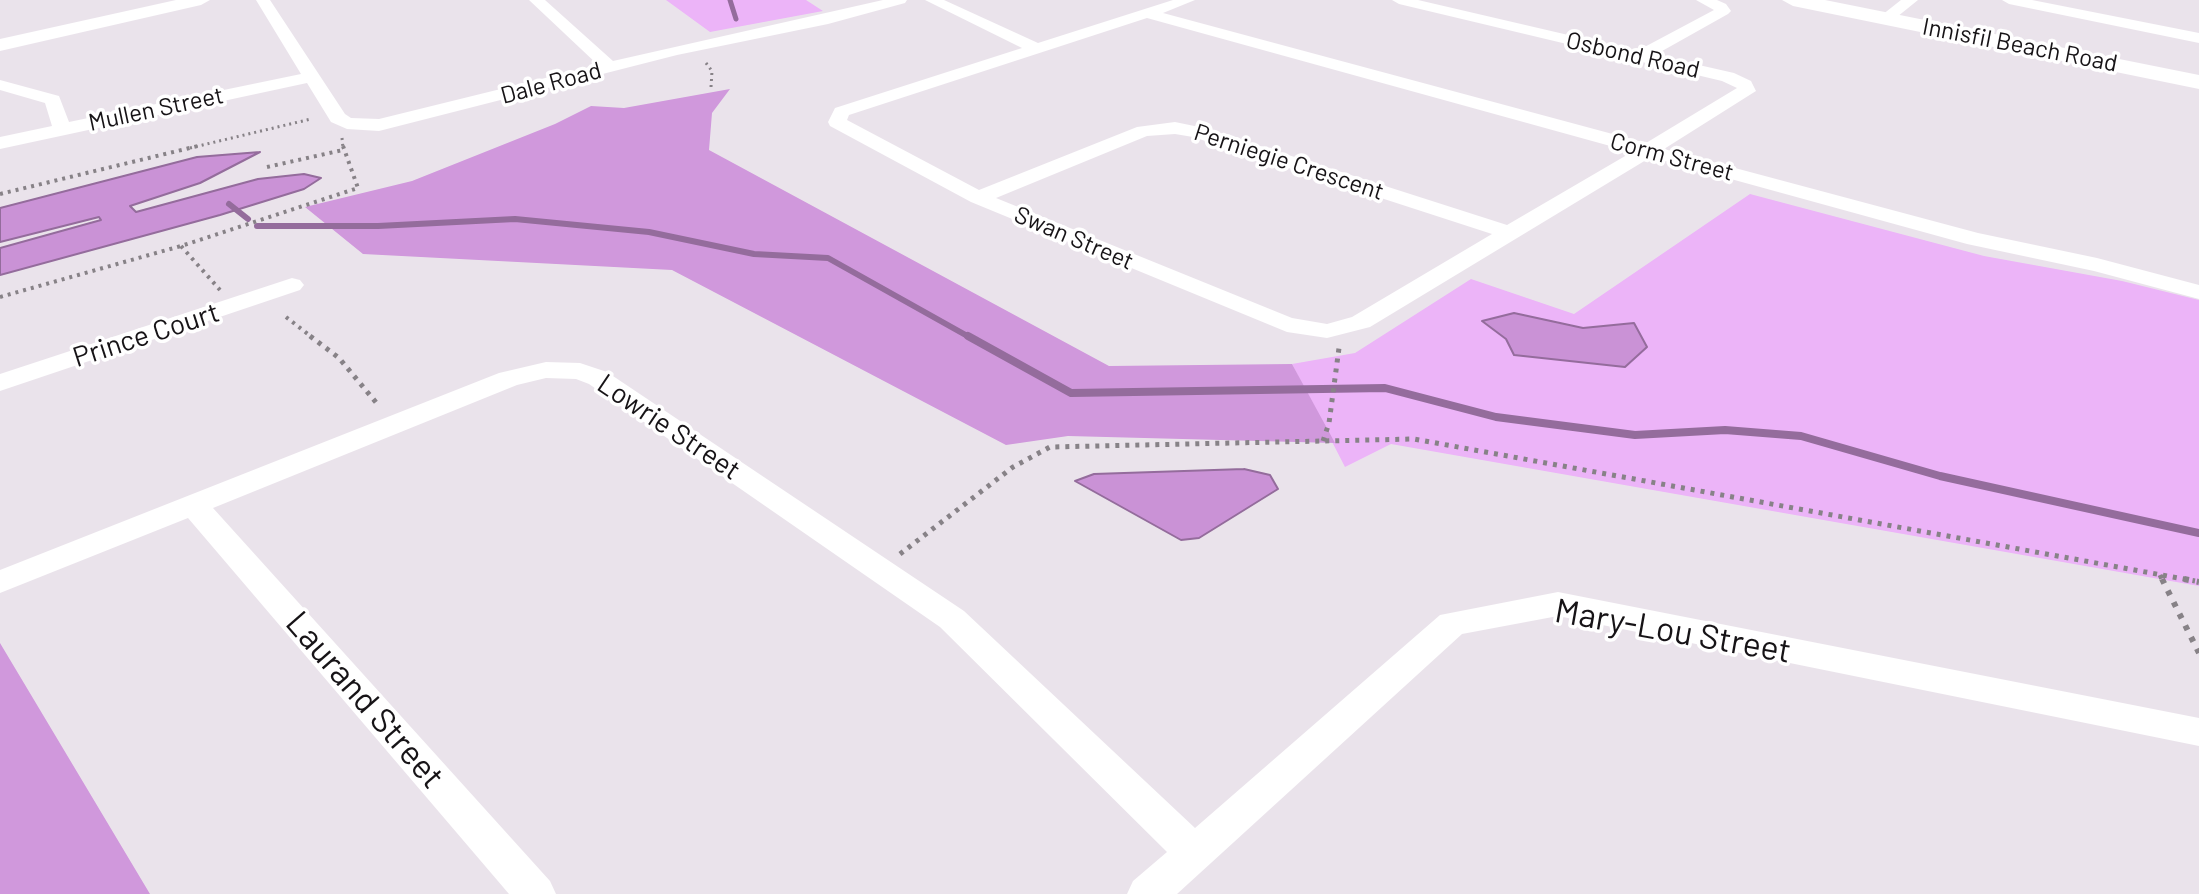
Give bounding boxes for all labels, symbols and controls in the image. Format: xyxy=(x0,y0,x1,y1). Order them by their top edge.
street label: Innisfil Beach Road xyxy=(1920,12,2120,78)
street label: Osbond Road xyxy=(1563,26,1703,84)
street label: Dale Road xyxy=(497,56,605,110)
street label: Mullen Street xyxy=(86,81,226,137)
street label: Perniegie Crescent xyxy=(1190,118,1388,206)
street label: Corm Street xyxy=(1607,127,1737,187)
street label: Swan Street xyxy=(1010,200,1138,276)
street label: Prince Court xyxy=(69,296,223,374)
street label: Lowrie Street xyxy=(591,367,747,487)
street label: Mary-Lou Street xyxy=(1552,590,1794,672)
street label: Laurand Street xyxy=(277,603,453,797)

